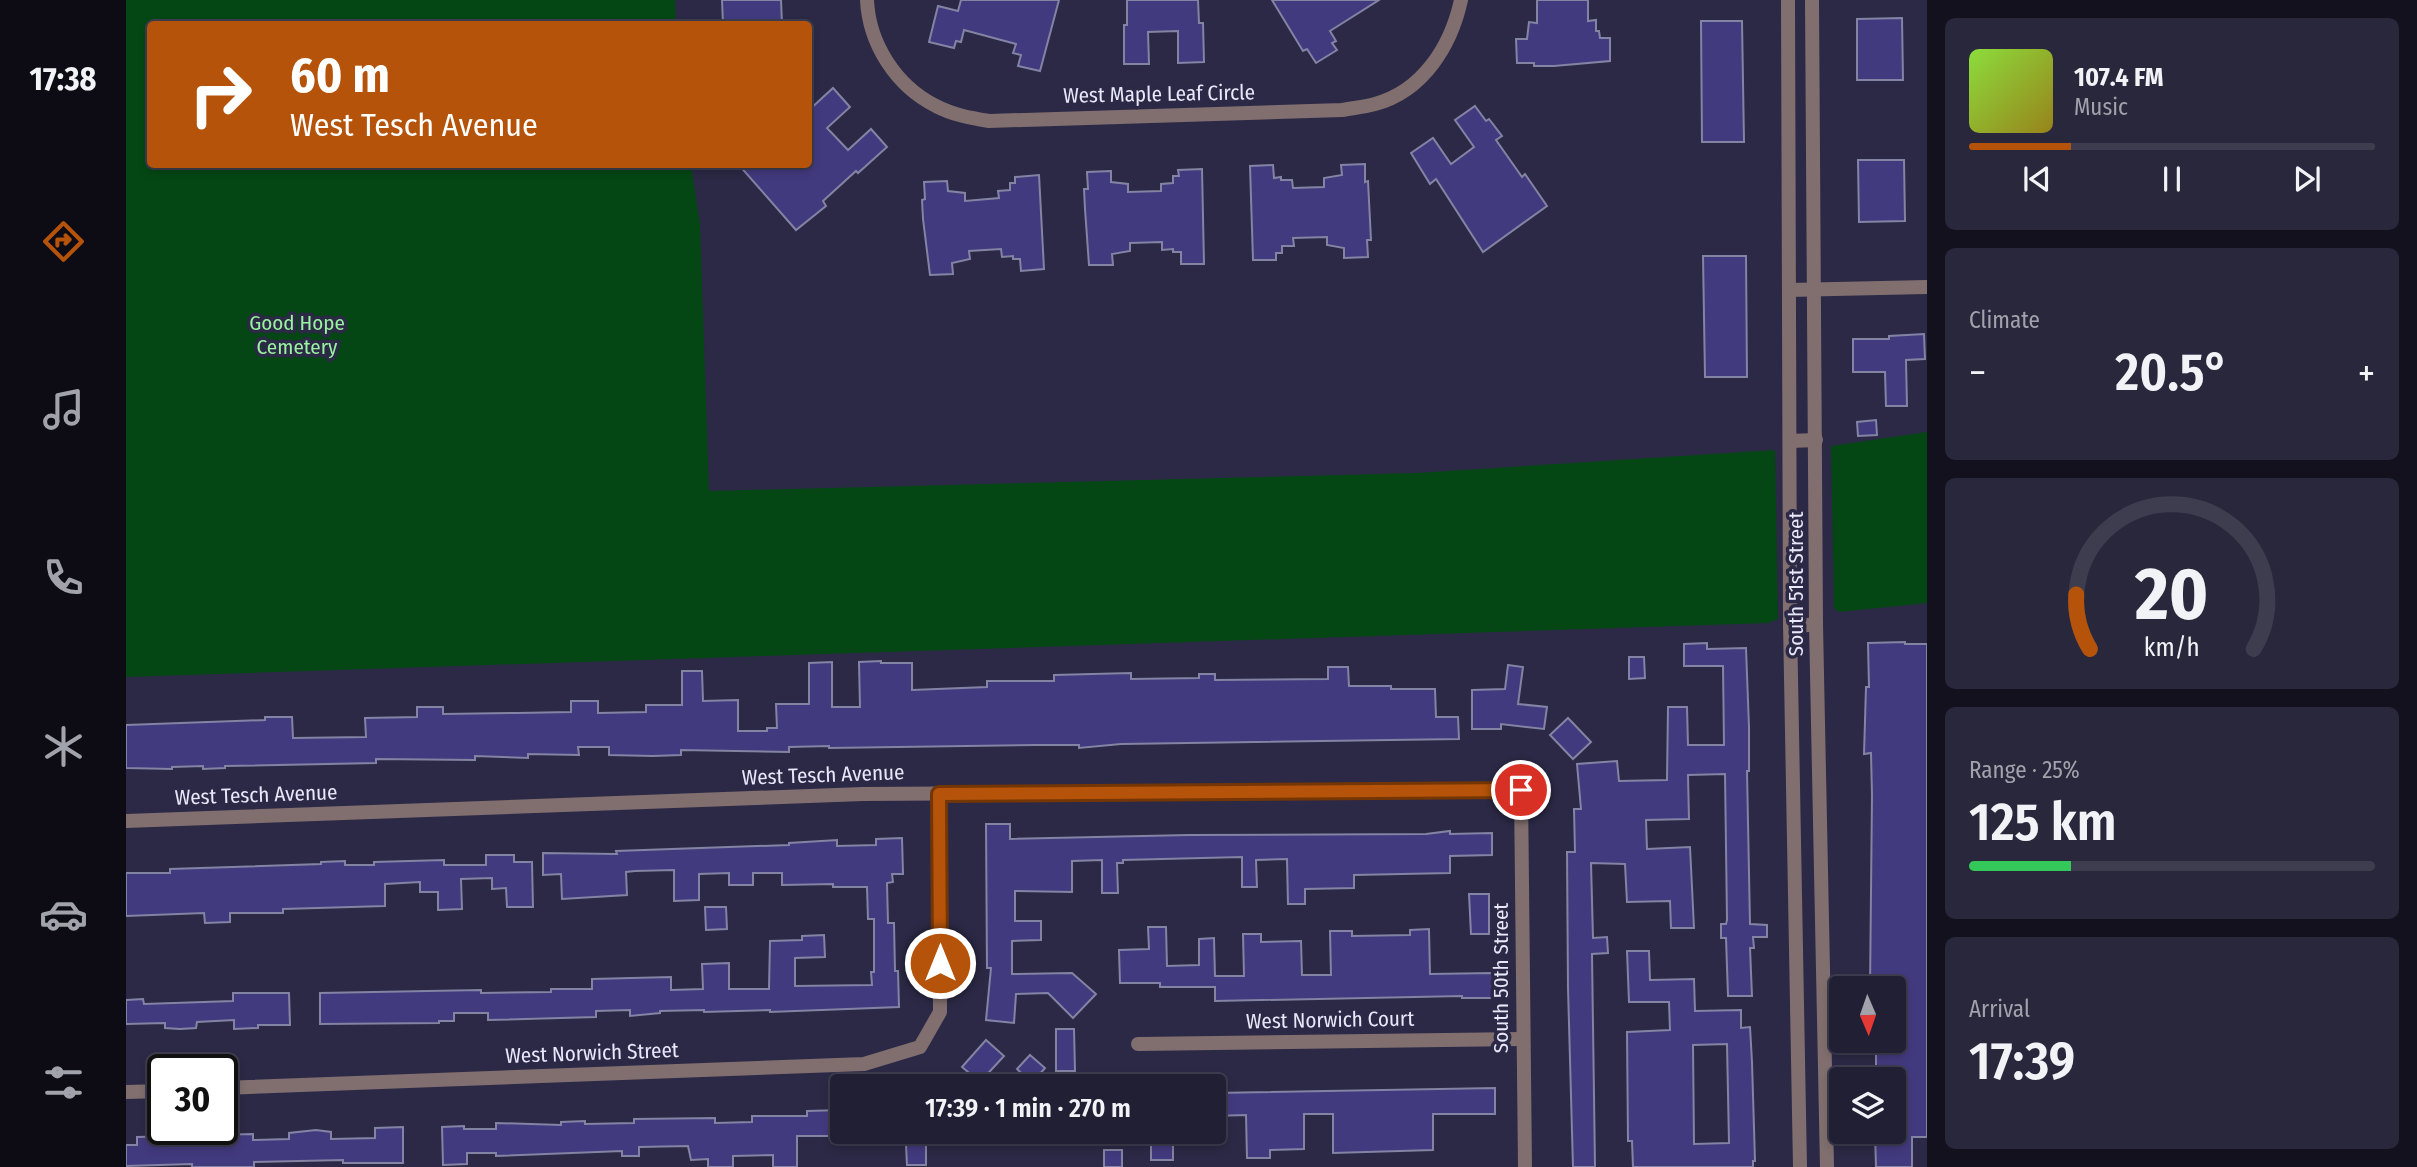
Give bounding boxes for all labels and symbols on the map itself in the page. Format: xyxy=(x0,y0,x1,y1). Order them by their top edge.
street label: West Maple Leaf Circle xyxy=(1063,79,1255,109)
park label: Good Hope Cemetery xyxy=(249,310,345,360)
street label: South 51st Street xyxy=(1783,512,1809,656)
street label: West Tesch Avenue xyxy=(741,759,905,791)
pin xyxy=(1491,760,1551,820)
street label: West Tesch Avenue xyxy=(174,779,338,811)
street label: South 50th Street xyxy=(1488,903,1514,1053)
position arrow xyxy=(903,926,977,1000)
north arrow xyxy=(1829,976,1906,1054)
street label: West Norwich Court xyxy=(1246,1006,1414,1034)
street label: West Norwich Street xyxy=(505,1037,679,1069)
speed limit sign: 30 xyxy=(147,1054,238,1145)

